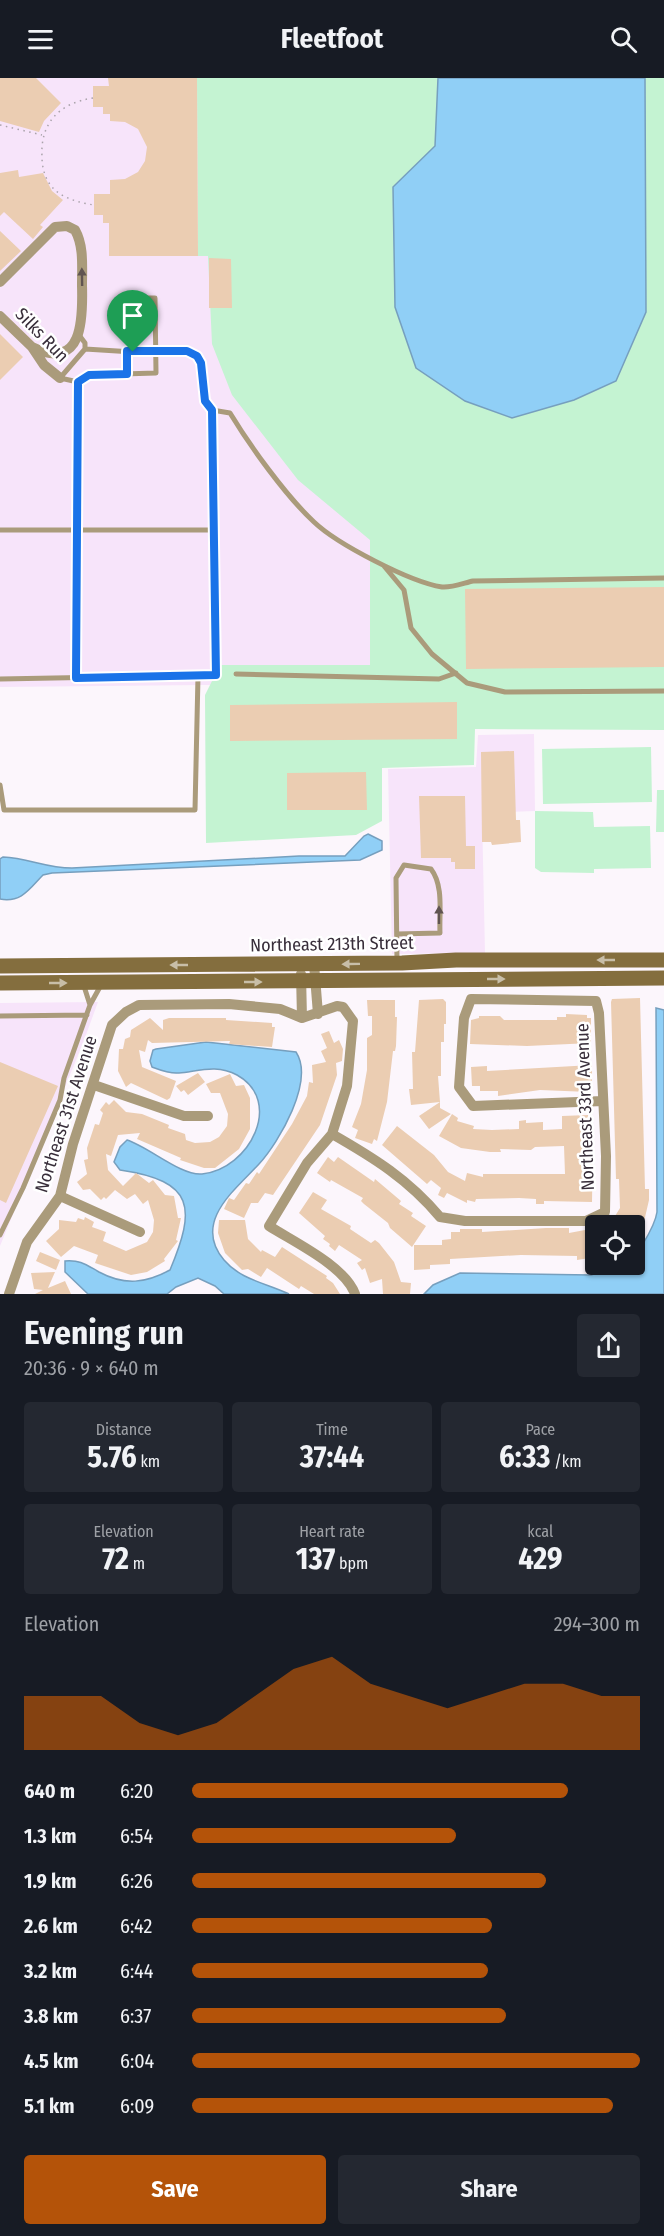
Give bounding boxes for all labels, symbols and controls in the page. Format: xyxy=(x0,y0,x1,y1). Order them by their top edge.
icon: menu xyxy=(24,23,57,56)
text: Fleetfoot xyxy=(281,23,383,55)
icon: search xyxy=(607,23,640,56)
one-way arrow xyxy=(77,268,87,287)
pin xyxy=(107,290,158,352)
icon: arrive xyxy=(116,299,149,332)
street label: Silks Run xyxy=(11,303,73,367)
one-way arrow xyxy=(435,905,444,924)
street label: Northeast 213th Street xyxy=(250,932,414,956)
one-way arrow xyxy=(596,955,615,965)
one-way arrow xyxy=(342,959,361,969)
one-way arrow xyxy=(170,960,189,970)
one-way arrow xyxy=(487,974,506,984)
one-way arrow xyxy=(244,977,263,986)
one-way arrow xyxy=(49,978,68,988)
street label: Northeast 33rd Avenue xyxy=(571,1023,599,1191)
street label: Northeast 31st Avenue xyxy=(30,1033,102,1195)
map controls xyxy=(585,1215,645,1275)
button: locate xyxy=(585,1215,645,1275)
text: Evening run xyxy=(24,1313,184,1353)
button: share xyxy=(577,1314,640,1377)
text: 20:36 · 9 × 640 m xyxy=(24,1356,159,1380)
text: Distance xyxy=(96,1420,152,1439)
text: Time xyxy=(316,1420,348,1439)
text: Pace xyxy=(525,1420,555,1439)
text: 5.76 xyxy=(87,1439,137,1475)
text: 37:44 xyxy=(300,1439,364,1475)
text: 6:33 xyxy=(499,1439,551,1475)
text: km xyxy=(137,1452,160,1471)
text: /km xyxy=(551,1452,582,1471)
text: Elevation xyxy=(94,1522,154,1541)
text: Heart rate xyxy=(299,1522,365,1541)
text: kcal xyxy=(527,1522,553,1541)
text: 72 xyxy=(102,1541,129,1577)
text: 137 xyxy=(296,1541,335,1577)
text: 429 xyxy=(518,1541,562,1577)
text: m xyxy=(129,1554,145,1573)
text: bpm xyxy=(335,1554,368,1573)
text: Elevation xyxy=(24,1612,99,1636)
text: 294–300 m xyxy=(554,1612,640,1636)
text: 640 m xyxy=(24,1779,75,1803)
text: 6:20 xyxy=(120,1779,153,1803)
text: 1.3 km xyxy=(24,1824,76,1848)
text: 6:54 xyxy=(120,1824,153,1848)
text: 1.9 km xyxy=(24,1869,77,1893)
text: 6:26 xyxy=(120,1869,153,1893)
text: 2.6 km xyxy=(24,1914,78,1938)
text: 6:42 xyxy=(120,1914,152,1938)
text: 3.2 km xyxy=(24,1959,77,1983)
text: 6:44 xyxy=(120,1959,153,1983)
text: 3.8 km xyxy=(24,2004,78,2028)
text: 6:37 xyxy=(120,2004,151,2028)
text: 4.5 km xyxy=(24,2049,78,2073)
text: 6:04 xyxy=(120,2049,154,2073)
text: 5.1 km xyxy=(24,2094,74,2118)
text: 6:09 xyxy=(120,2094,154,2118)
button: Save xyxy=(24,2155,326,2224)
button: Share xyxy=(338,2155,640,2224)

